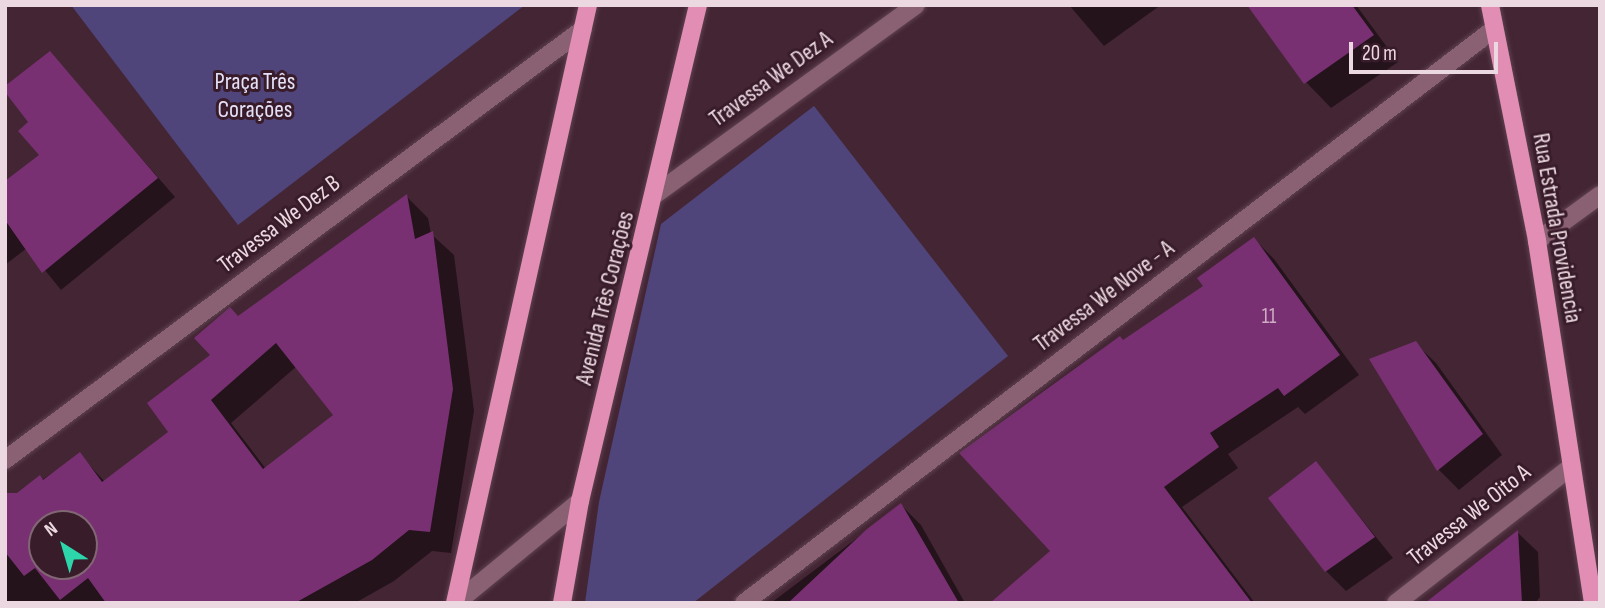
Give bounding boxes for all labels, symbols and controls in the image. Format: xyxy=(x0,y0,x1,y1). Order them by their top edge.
street label: Travessa We Dez A xyxy=(704,25,838,133)
scale bar xyxy=(1353,28,1502,72)
text: 20 m xyxy=(1362,41,1397,66)
park label: Praça Três Corações xyxy=(215,68,295,124)
street label: Rua Estrada Providencia xyxy=(1526,131,1588,325)
street label: Travessa We Dez B xyxy=(212,169,346,279)
street label: Avenida Três Corações xyxy=(570,208,640,388)
street label: Travessa We Nove - A xyxy=(1028,234,1180,358)
house number: 11 xyxy=(1262,304,1276,330)
street label: Travessa We Oito A xyxy=(1402,458,1536,572)
north arrow xyxy=(28,510,98,580)
text: N xyxy=(40,517,62,542)

